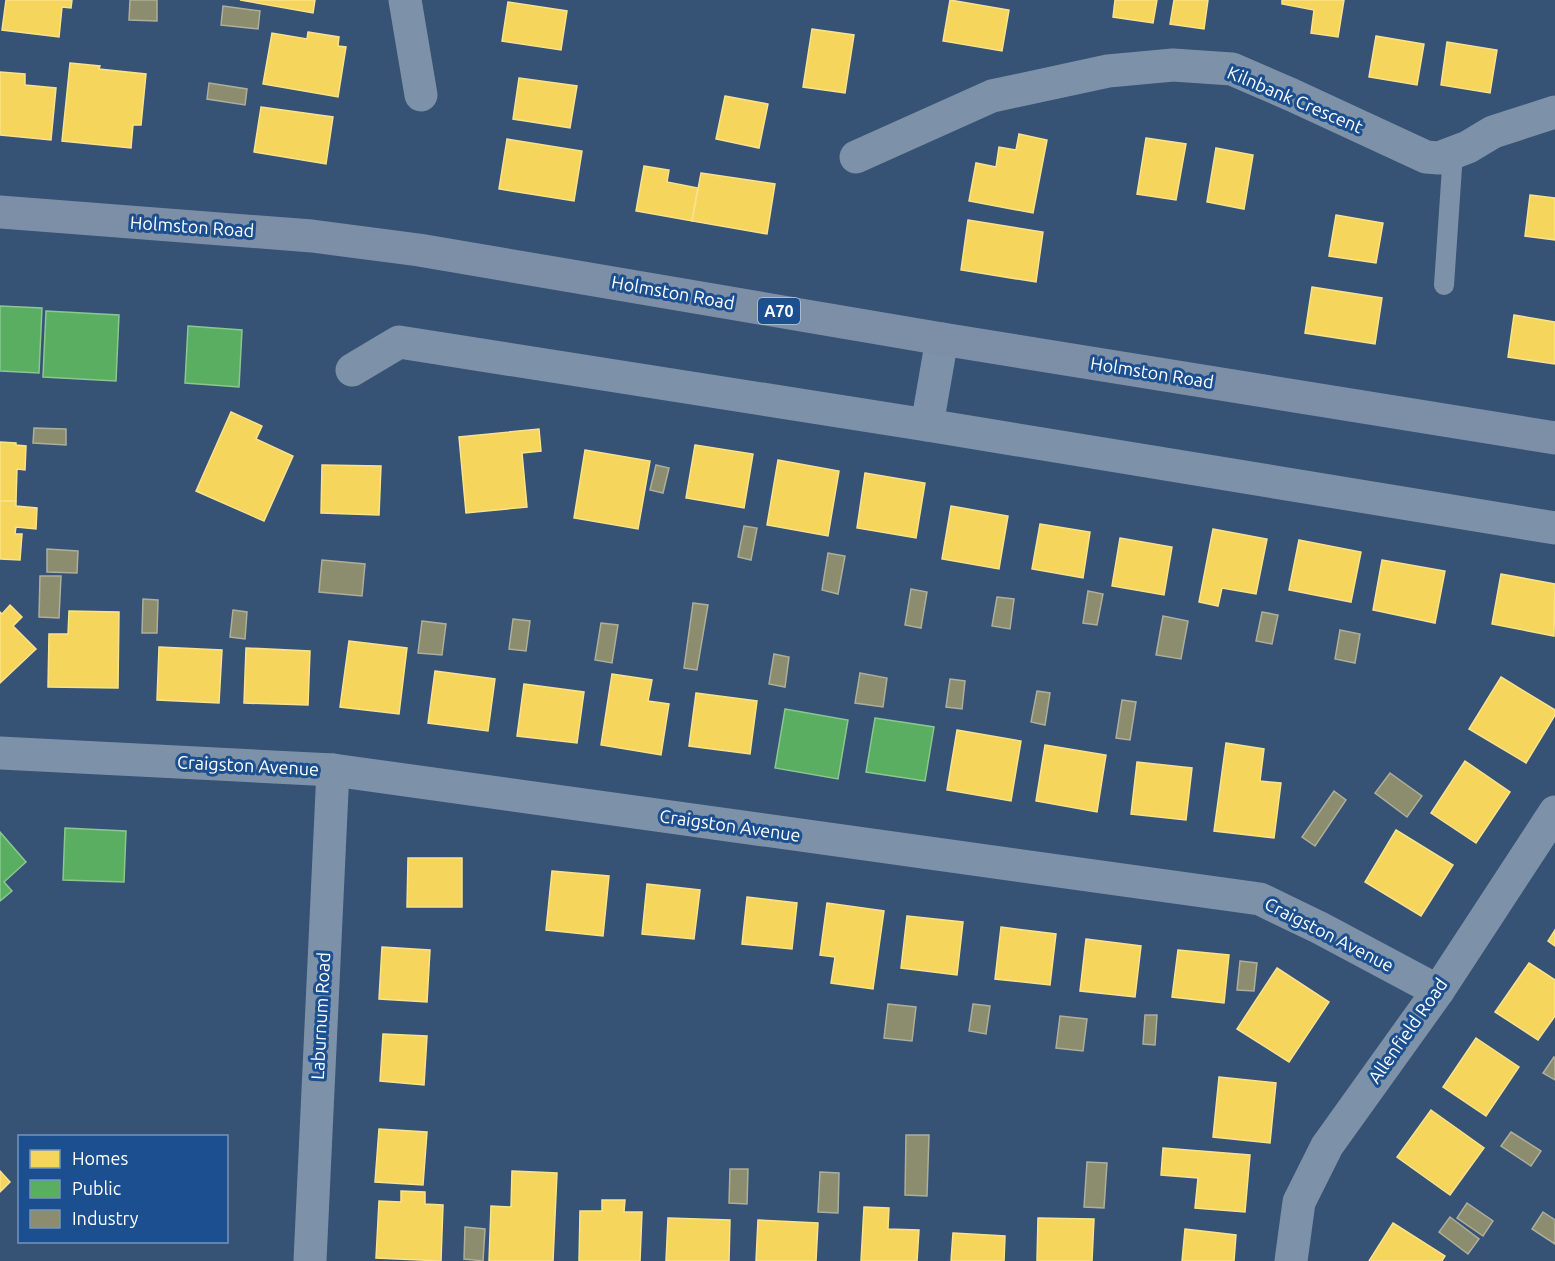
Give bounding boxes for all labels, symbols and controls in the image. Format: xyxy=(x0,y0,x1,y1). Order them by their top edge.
street label: Kilnbank Crescent xyxy=(1225,62,1366,137)
street label: Holmston Road xyxy=(129,212,255,240)
street label: Holmston Road xyxy=(610,271,736,313)
road number: A70 xyxy=(758,298,800,324)
street label: Holmston Road xyxy=(1089,352,1215,392)
street label: Craigston Avenue xyxy=(177,751,320,779)
street label: Craigston Avenue xyxy=(658,805,802,845)
street label: Craigston Avenue xyxy=(1262,893,1397,975)
street label: Laburnum Road xyxy=(307,952,333,1080)
street label: Allenfield Road xyxy=(1364,974,1451,1087)
legend xyxy=(18,1135,228,1243)
text: Homes xyxy=(72,1148,129,1168)
text: Public xyxy=(72,1178,121,1198)
text: Industry xyxy=(72,1208,139,1228)

